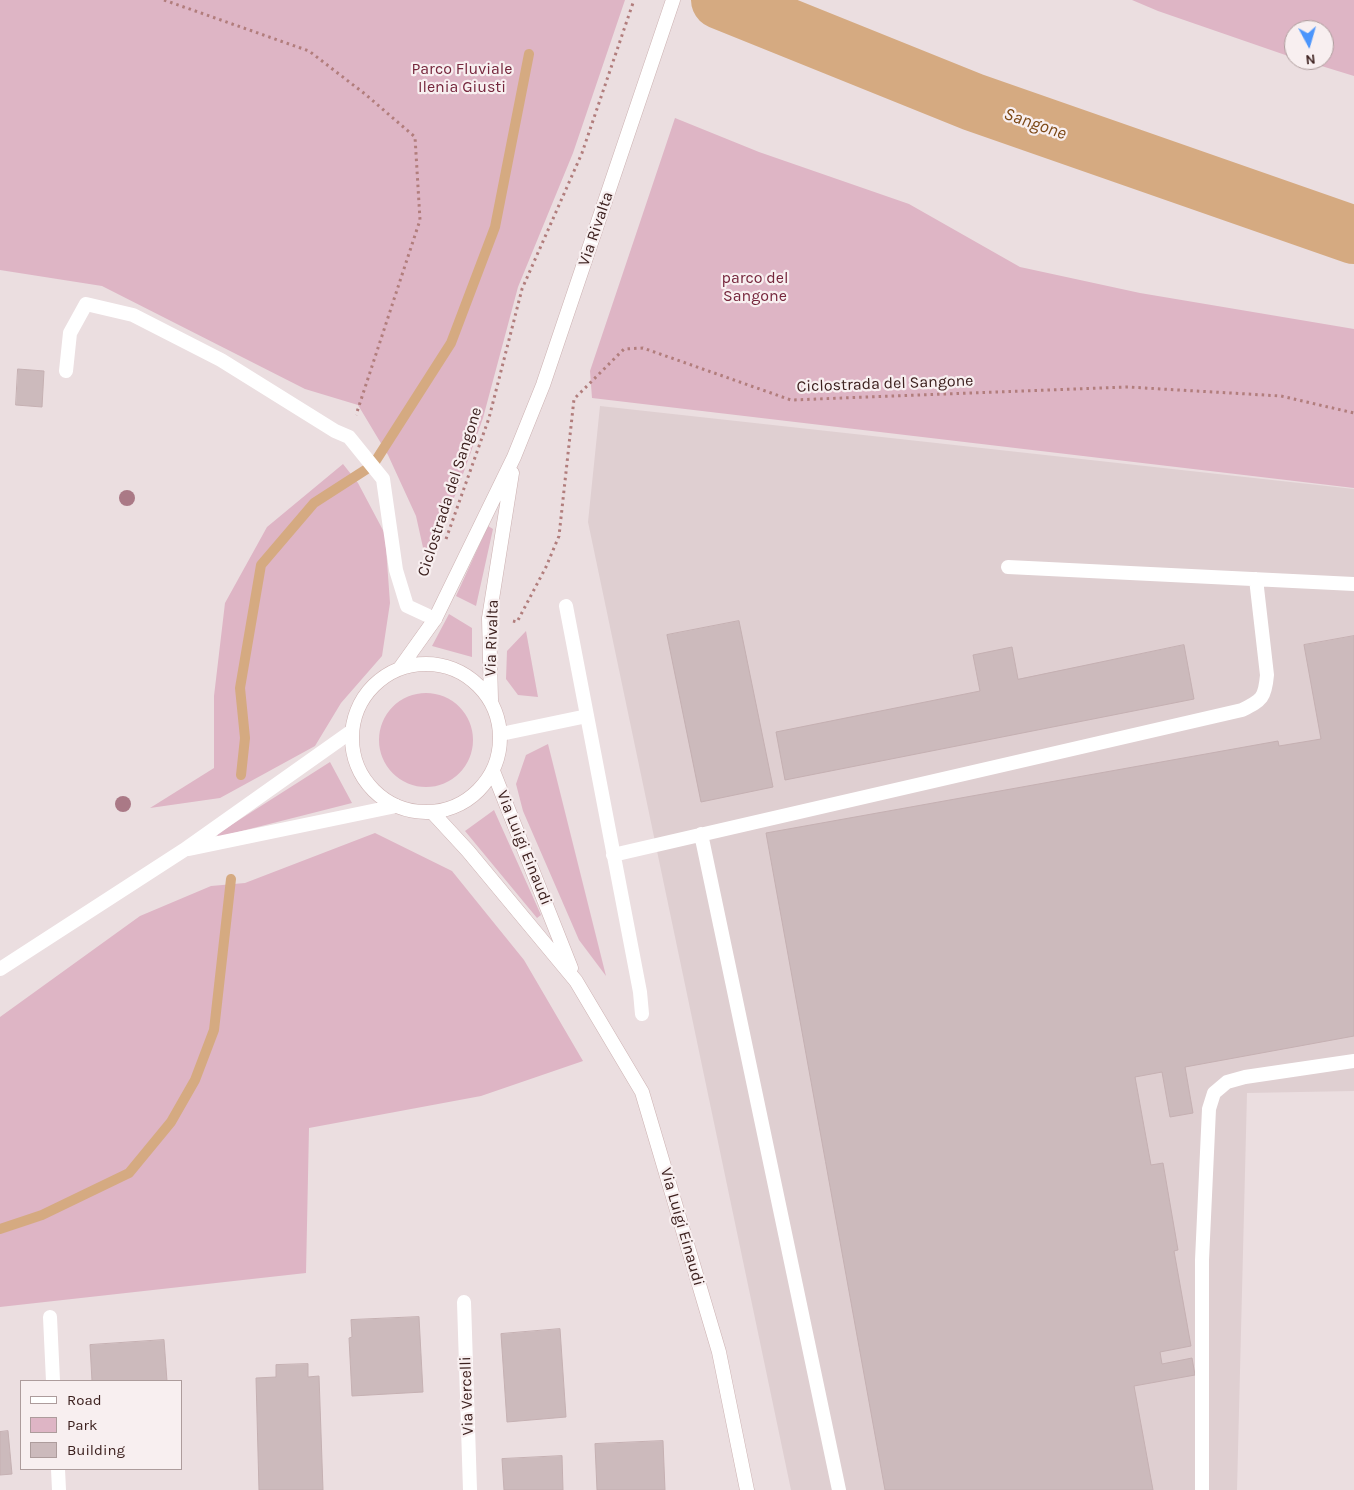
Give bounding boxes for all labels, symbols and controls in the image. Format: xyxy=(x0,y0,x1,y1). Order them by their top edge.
north arrow xyxy=(1284,20,1334,70)
text: N xyxy=(1305,50,1316,68)
park label: Parco Fluviale Ilenia Giusti xyxy=(411,59,513,97)
water label: Sangone xyxy=(1001,103,1069,145)
street label: Via Rivalta xyxy=(574,189,618,269)
park label: parco del Sangone xyxy=(722,268,788,306)
street label: Ciclostrada del Sangone xyxy=(796,371,974,397)
street label: Ciclostrada del Sangone xyxy=(414,405,486,579)
street label: Via Rivalta xyxy=(481,599,503,677)
street label: Via Luigi Einaudi xyxy=(492,788,556,908)
street label: Via Luigi Einaudi xyxy=(656,1166,708,1288)
street label: Via Vercelli xyxy=(456,1356,478,1436)
legend xyxy=(20,1380,182,1470)
text: Road xyxy=(67,1391,102,1409)
text: Park xyxy=(67,1416,97,1434)
text: Building xyxy=(67,1441,125,1459)

